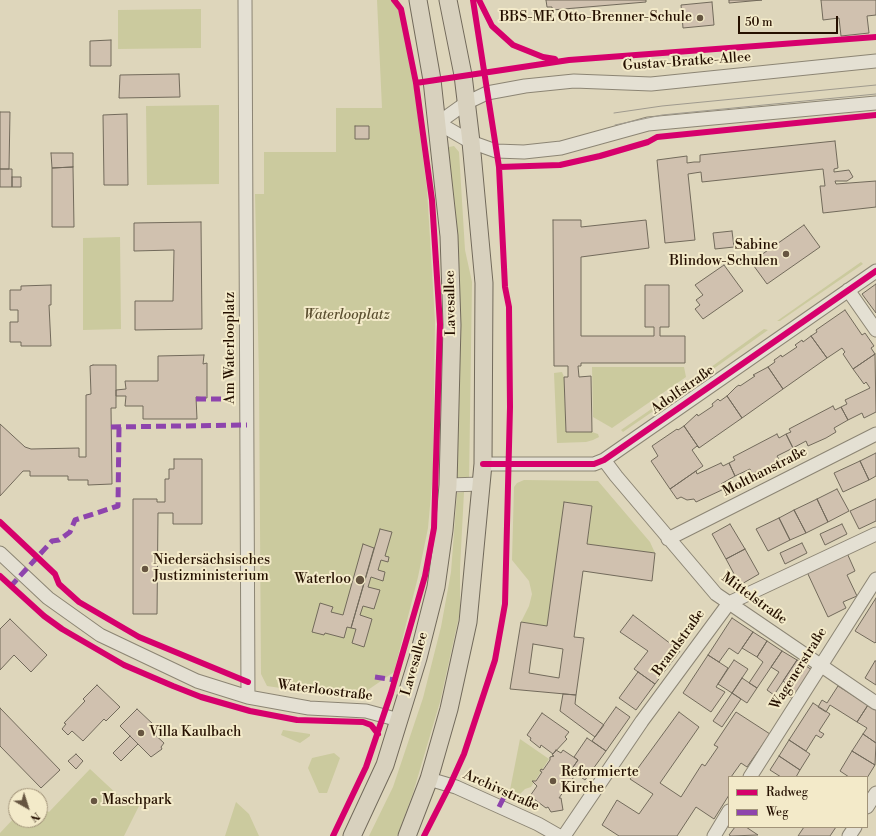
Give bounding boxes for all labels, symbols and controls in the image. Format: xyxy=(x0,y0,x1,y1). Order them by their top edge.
scale bar xyxy=(740,8,840,34)
place label: BBS-ME Otto-Brenner-Schule xyxy=(499,10,692,26)
marker: BBS-ME Otto-Brenner-Schule xyxy=(695,13,705,23)
text: 50 m xyxy=(745,15,773,30)
street label: Gustav-Bratke-Allee xyxy=(622,49,752,75)
place label: Sabine Blindow-Schulen xyxy=(669,238,778,270)
marker: Sabine Blindow-Schulen xyxy=(781,249,791,259)
street label: Lavesallee xyxy=(442,270,460,336)
street label: Am Waterlooplatz xyxy=(223,292,239,404)
park label: Waterlooplatz xyxy=(304,308,390,324)
street label: Adolfstraße xyxy=(648,362,718,418)
street label: Molthanstraße xyxy=(720,444,810,500)
place label: Niedersächsisches Justizministerium xyxy=(153,553,270,586)
marker: Niedersächsisches Justizministerium xyxy=(140,564,150,574)
street label: Mittelstraße xyxy=(718,570,790,628)
place label: Waterloo xyxy=(294,572,351,588)
marker: Waterloo xyxy=(354,574,366,586)
street label: Brandstraße xyxy=(649,606,709,680)
street label: Wagenerstraße xyxy=(767,625,831,713)
street label: Lavesallee xyxy=(398,630,432,698)
street label: Waterloostraße xyxy=(276,677,374,705)
place label: Villa Kaulbach xyxy=(149,725,241,741)
marker: Villa Kaulbach xyxy=(136,728,146,738)
place label: Reformierte Kirche xyxy=(561,765,639,798)
street label: Archivstraße xyxy=(460,767,542,815)
marker: Reformierte Kirche xyxy=(548,776,558,786)
legend xyxy=(728,776,868,828)
text: Radweg xyxy=(766,785,808,800)
north arrow xyxy=(8,788,48,828)
place label: Maschpark xyxy=(102,793,171,809)
marker: Maschpark xyxy=(89,796,99,806)
text: Weg xyxy=(766,805,788,820)
text: N xyxy=(27,808,43,825)

